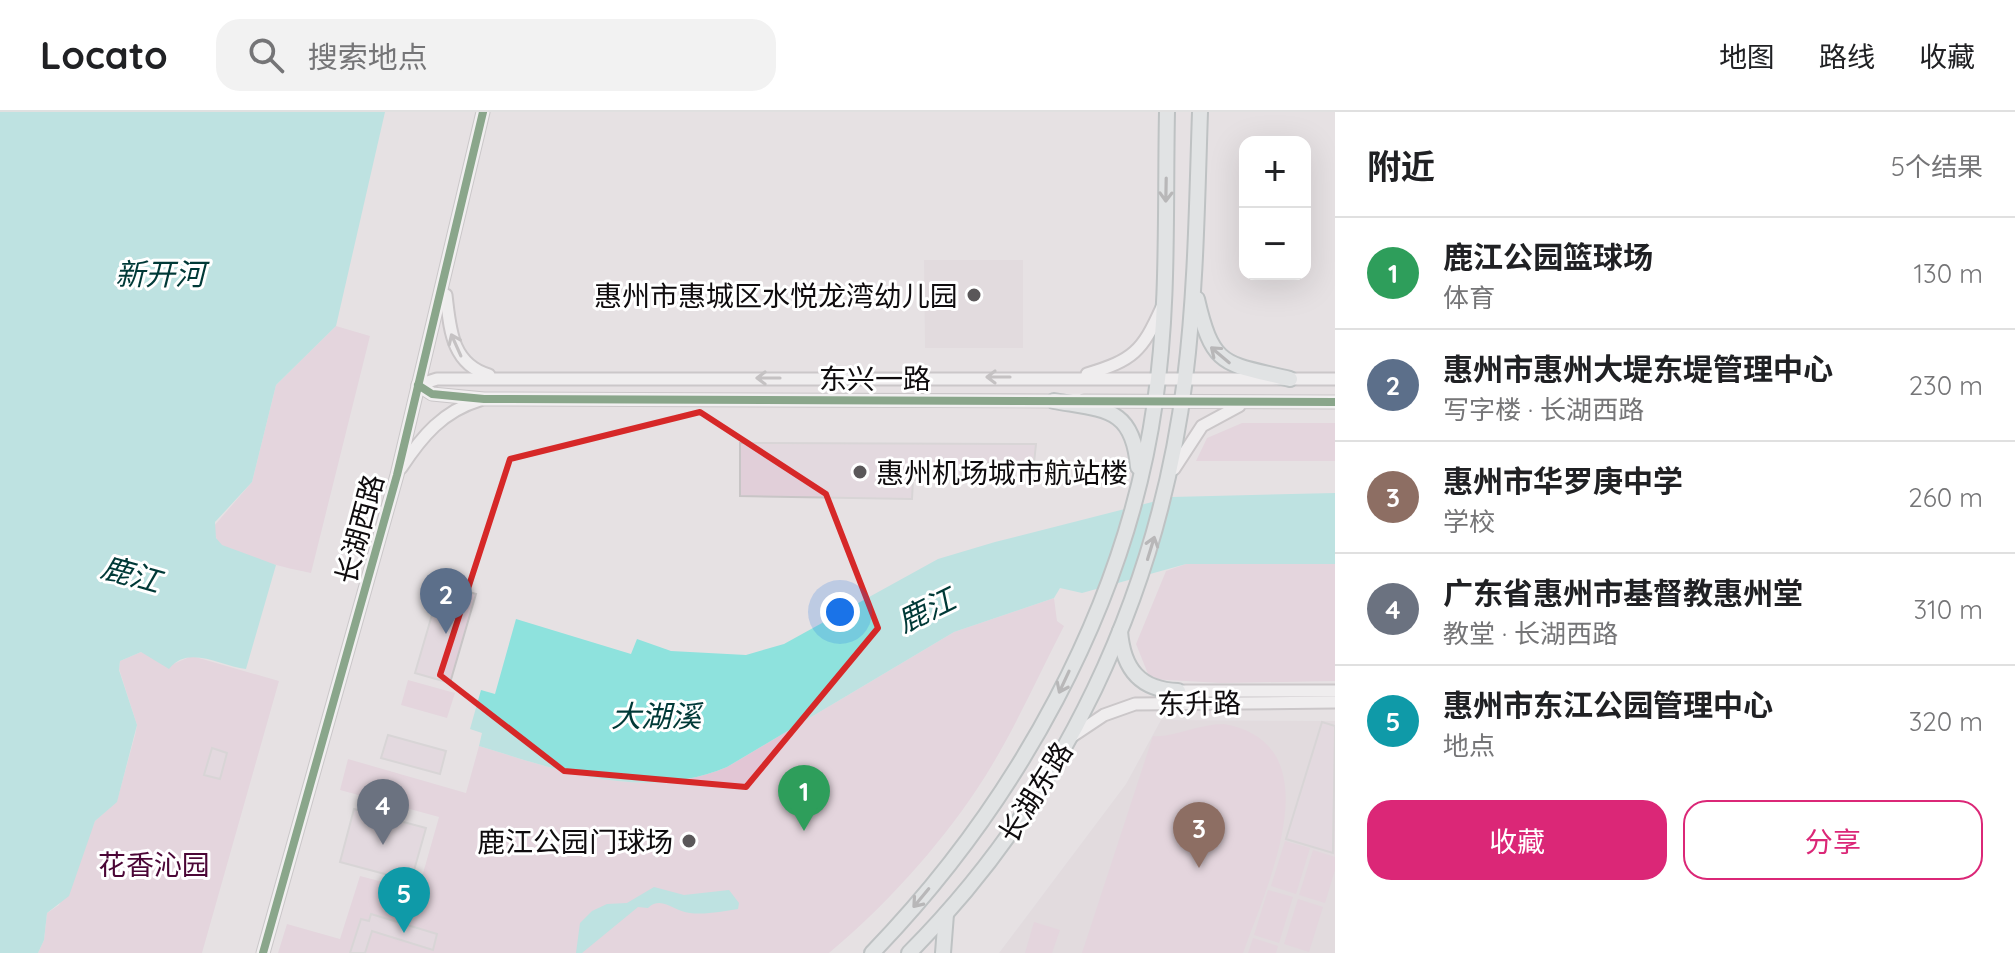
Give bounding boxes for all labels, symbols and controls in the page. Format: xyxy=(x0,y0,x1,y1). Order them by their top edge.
search box xyxy=(216,19,776,91)
text: Locato xyxy=(40,31,168,79)
icon: search xyxy=(244,33,288,77)
text: 搜索地点 xyxy=(308,38,428,76)
text: 地图 xyxy=(1719,39,1775,74)
text: 路线 xyxy=(1819,39,1875,74)
text: 收藏 xyxy=(1919,39,1975,74)
map controls xyxy=(1239,136,1311,280)
button: + xyxy=(1239,136,1311,208)
text: 附近 xyxy=(1367,145,1435,188)
text: 5个结果 xyxy=(1891,150,1983,183)
one-way arrow xyxy=(1158,176,1174,203)
button: − xyxy=(1239,208,1311,280)
text: 鹿江公园篮球场 xyxy=(1443,238,1653,276)
water label: 新开河 xyxy=(115,255,210,293)
text: 1 xyxy=(1388,257,1398,290)
text: 130 m xyxy=(1913,257,1983,290)
place label: 惠州市惠城区水悦龙湾幼儿园 xyxy=(594,278,958,313)
text: 体育 xyxy=(1443,281,1495,314)
marker: 惠州市惠城区水悦龙湾幼儿园 xyxy=(965,286,983,304)
one-way arrow xyxy=(447,333,462,357)
one-way arrow xyxy=(1210,346,1230,364)
text: 惠州市惠州大堤东堤管理中心 xyxy=(1443,350,1833,388)
street label: 东兴一路 xyxy=(819,361,931,396)
one-way arrow xyxy=(985,369,1012,385)
text: 2 xyxy=(1386,369,1400,402)
text: 230 m xyxy=(1909,369,1983,402)
one-way arrow xyxy=(755,370,782,386)
text: 写字楼 · 长湖西路 xyxy=(1443,393,1644,426)
place label: 惠州机场城市航站楼 xyxy=(876,455,1128,490)
text: 惠州市华罗庚中学 xyxy=(1443,462,1683,500)
marker: 惠州机场城市航站楼 xyxy=(851,463,869,481)
street label: 长湖西路 xyxy=(328,470,390,588)
text: 3 xyxy=(1386,481,1400,514)
text: 260 m xyxy=(1908,481,1983,514)
text: 学校 xyxy=(1443,505,1495,538)
one-way arrow xyxy=(1144,535,1159,561)
water label: 鹿江 xyxy=(97,547,168,601)
pin: 2 xyxy=(420,568,472,634)
text: 广东省惠州市基督教惠州堂 xyxy=(1443,574,1803,612)
water label: 鹿江 xyxy=(891,578,964,640)
your location xyxy=(820,592,860,632)
text: 4 xyxy=(1385,593,1401,626)
text: 310 m xyxy=(1913,593,1983,626)
text: 教堂 · 长湖西路 xyxy=(1443,617,1618,650)
one-way arrow xyxy=(1056,669,1071,693)
street label: 东升路 xyxy=(1157,685,1241,721)
text: 惠州市东江公园管理中心 xyxy=(1443,686,1773,724)
water label: 大湖溪 xyxy=(611,697,704,735)
text: 5 xyxy=(1386,705,1400,738)
text: 320 m xyxy=(1909,705,1983,738)
text: 地点 xyxy=(1443,729,1495,762)
street label: 长湖东路 xyxy=(990,735,1080,849)
pin: 1 xyxy=(778,765,830,831)
pin: 4 xyxy=(357,779,409,845)
button: 收藏 xyxy=(1367,800,1667,880)
button: 分享 xyxy=(1683,800,1983,880)
pin: 3 xyxy=(1173,802,1225,868)
place label: 鹿江公园门球场 xyxy=(477,824,673,859)
marker: 鹿江公园门球场 xyxy=(680,832,698,850)
park label: 花香沁园 xyxy=(98,847,210,882)
pin: 5 xyxy=(378,867,430,933)
one-way arrow xyxy=(912,887,930,907)

